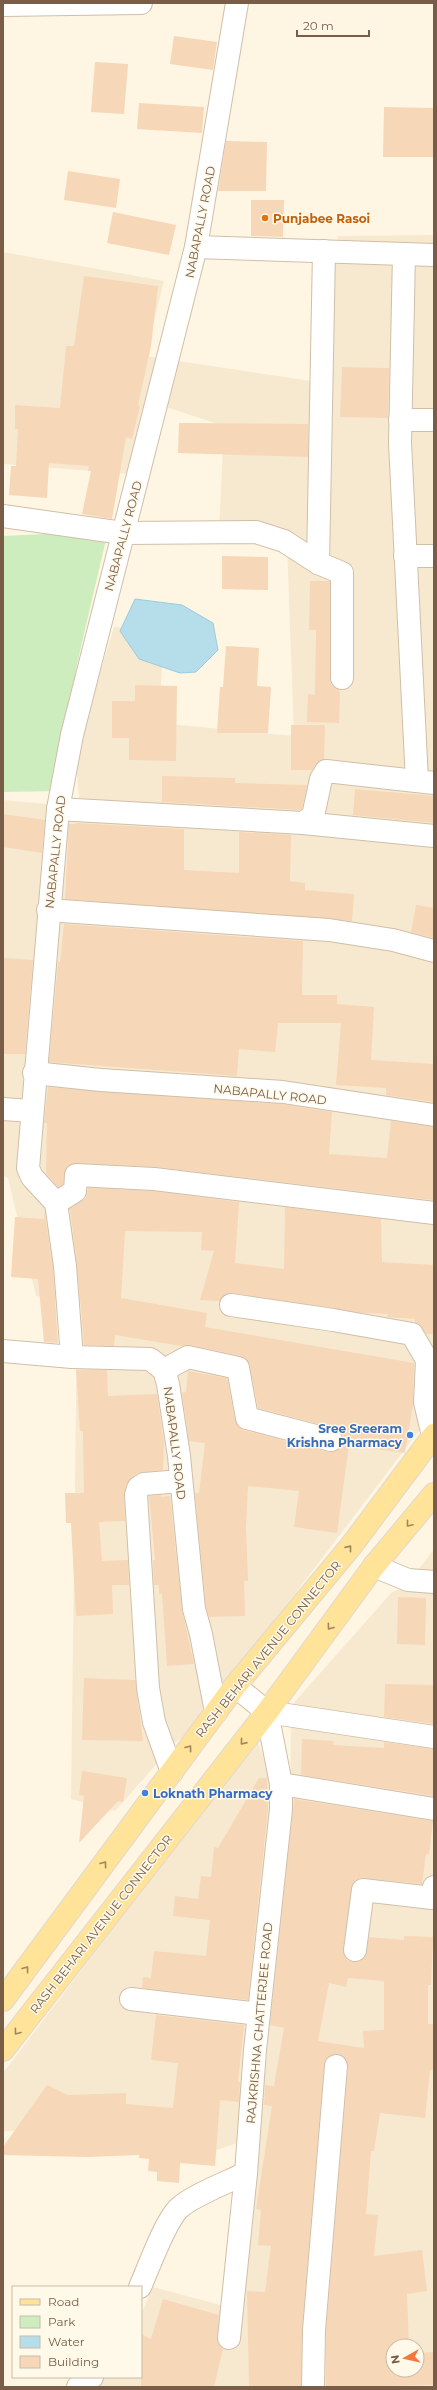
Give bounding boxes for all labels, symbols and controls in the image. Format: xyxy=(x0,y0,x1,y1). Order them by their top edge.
scale bar xyxy=(297,12,369,38)
text: 20 m xyxy=(303,18,334,33)
street label: NABAPALLY ROAD xyxy=(182,165,218,279)
place label: Punjabee Rasoi xyxy=(273,211,370,226)
marker: Punjabee Rasoi xyxy=(260,213,270,223)
street label: NABAPALLY ROAD xyxy=(101,479,145,593)
street label: NABAPALLY ROAD xyxy=(42,795,68,909)
street label: NABAPALLY ROAD xyxy=(213,1081,327,1107)
street label: NABAPALLY ROAD xyxy=(161,1386,189,1500)
place label: Sree Sreeram Krishna Pharmacy xyxy=(287,1421,403,1450)
marker: Sree Sreeram Krishna Pharmacy xyxy=(405,1430,415,1440)
one-way arrow xyxy=(407,1519,414,1526)
one-way arrow xyxy=(344,1546,351,1553)
street label: RASH BEHARI AVENUE CONNECTOR xyxy=(192,1557,344,1740)
one-way arrow xyxy=(328,1622,335,1629)
one-way arrow xyxy=(241,1737,248,1744)
one-way arrow xyxy=(184,1746,191,1753)
place label: Loknath Pharmacy xyxy=(153,1786,273,1801)
marker: Loknath Pharmacy xyxy=(140,1788,150,1798)
street label: RASH BEHARI AVENUE CONNECTOR xyxy=(27,1831,176,2016)
one-way arrow xyxy=(99,1862,106,1869)
street label: RAJKRISHNA CHATTERJEE ROAD xyxy=(243,1922,275,2124)
one-way arrow xyxy=(21,1966,28,1973)
one-way arrow xyxy=(14,2027,21,2034)
legend xyxy=(12,2286,142,2378)
text: Road xyxy=(48,2294,79,2309)
text: Park xyxy=(48,2314,76,2329)
text: Water xyxy=(48,2334,85,2349)
north arrow xyxy=(385,2338,425,2378)
text: Building xyxy=(48,2354,99,2369)
text: N xyxy=(388,2354,403,2365)

